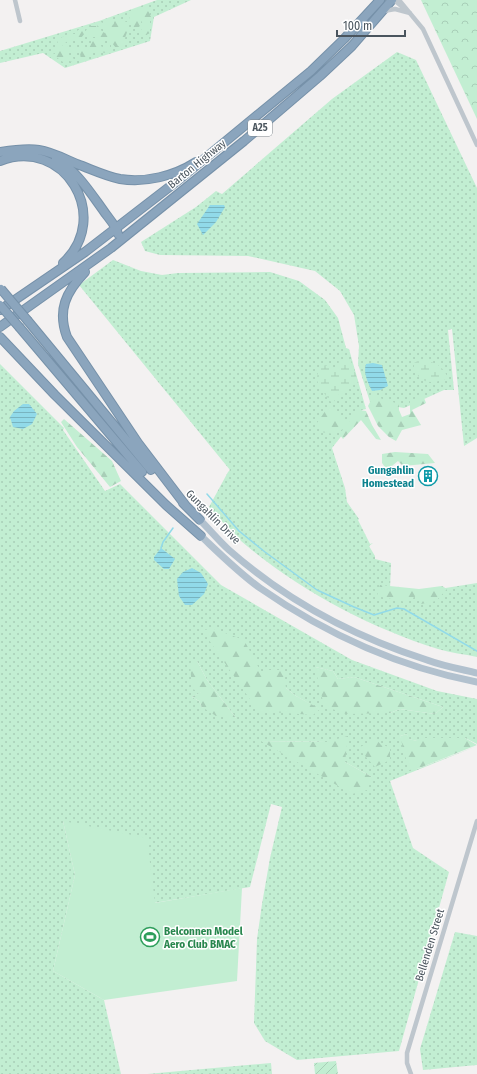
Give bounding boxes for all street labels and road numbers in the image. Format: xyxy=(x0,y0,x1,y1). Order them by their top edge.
road number: A25 xyxy=(248,120,272,136)
street label: Barton Highway xyxy=(166,137,229,191)
street label: Gungahlin Drive xyxy=(183,487,243,547)
street label: Bellenden Street xyxy=(413,907,447,983)

